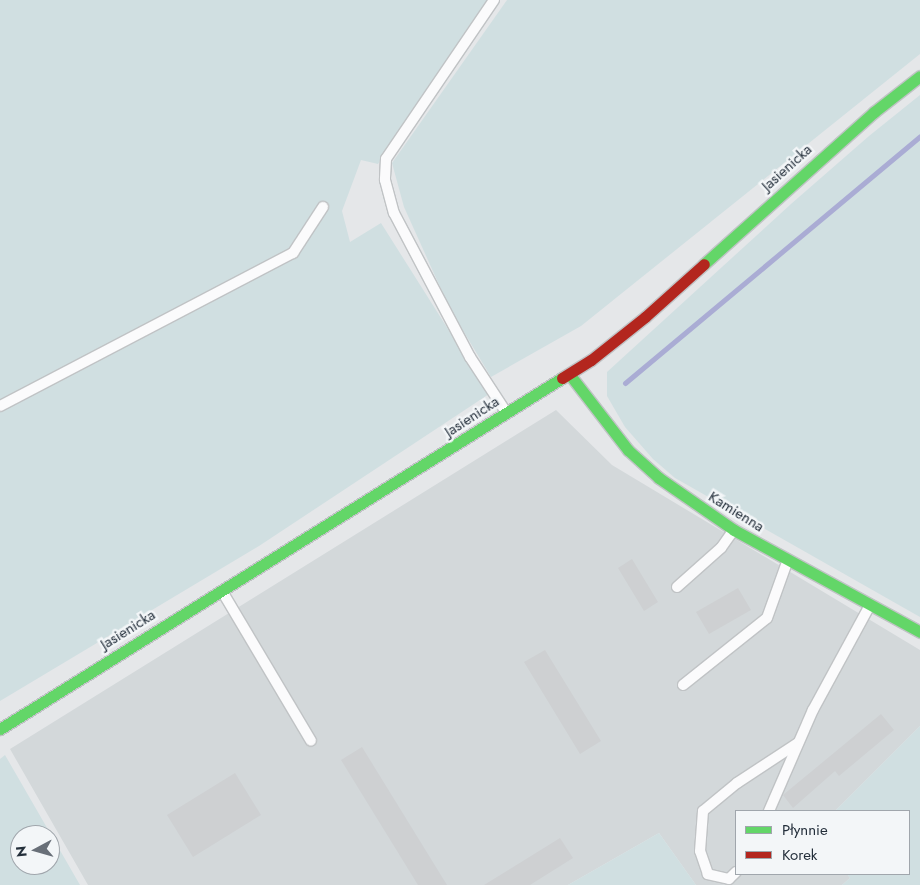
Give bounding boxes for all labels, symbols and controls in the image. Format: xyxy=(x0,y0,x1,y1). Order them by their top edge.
street label: Jasienicka xyxy=(758,141,816,195)
street label: Jasienicka xyxy=(441,393,503,441)
street label: Kamienna xyxy=(705,488,767,536)
street label: Jasienicka xyxy=(97,606,159,654)
legend xyxy=(735,810,910,875)
text: Płynnie xyxy=(782,819,828,841)
north arrow xyxy=(10,825,60,875)
text: Korek xyxy=(782,844,817,866)
text: N xyxy=(11,845,32,858)

